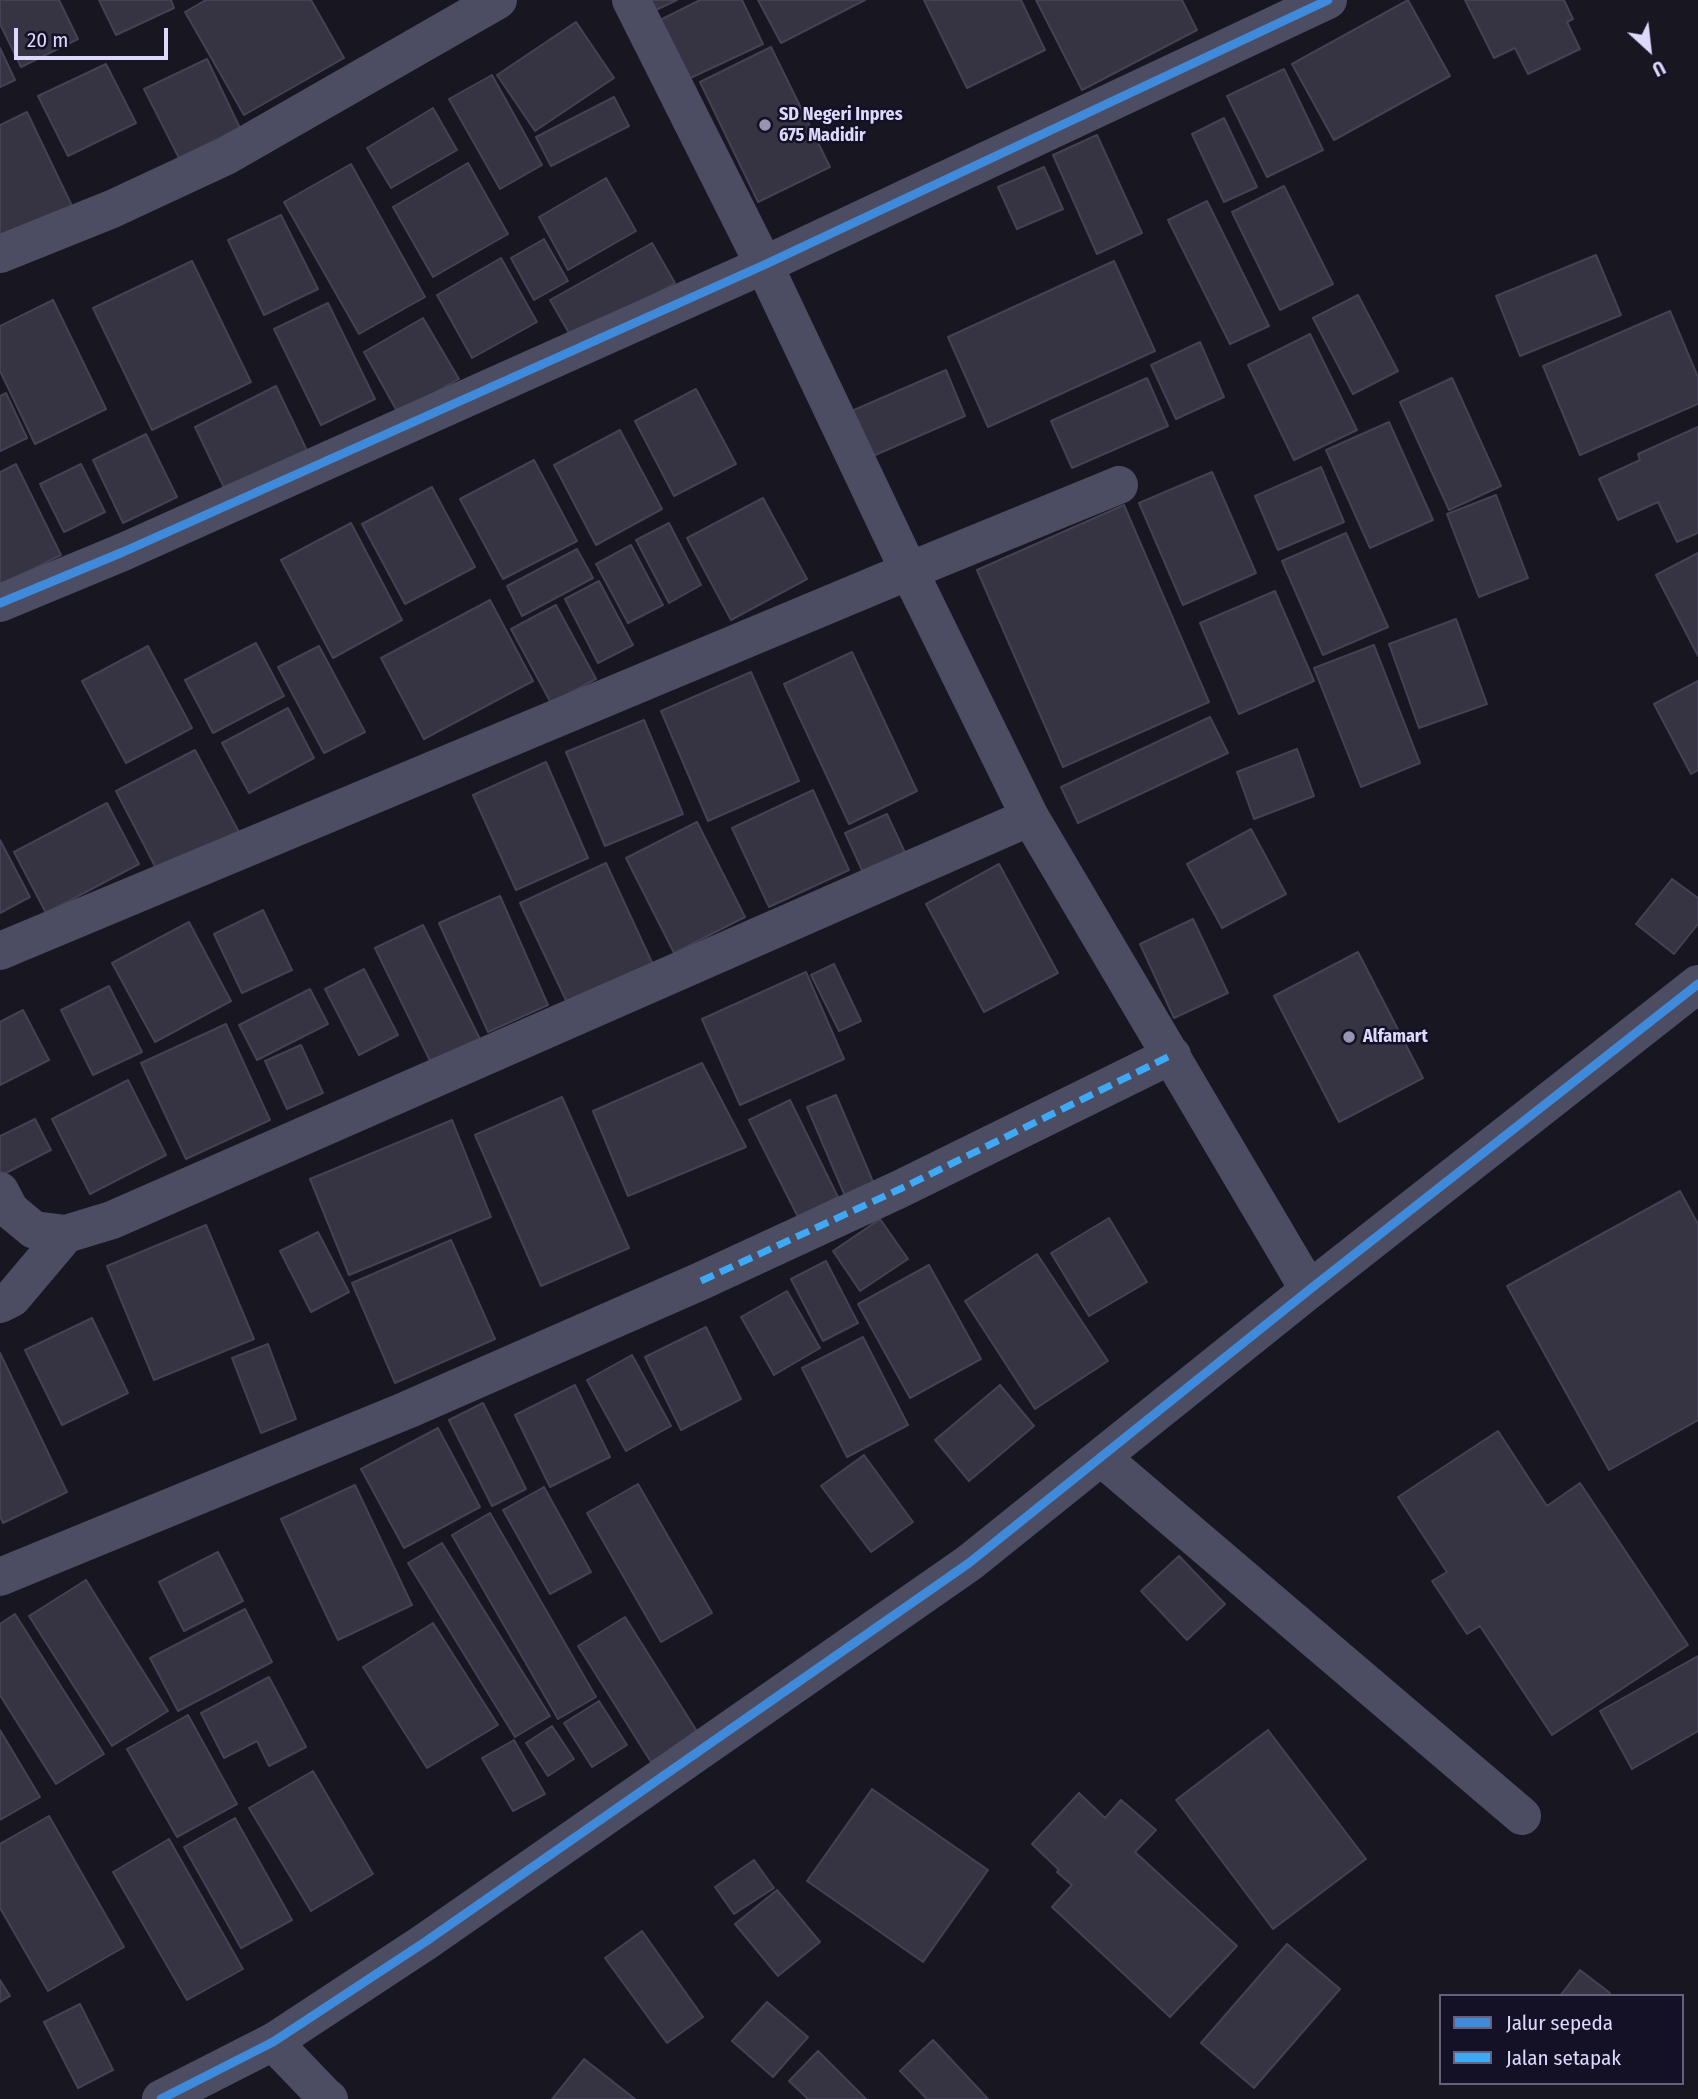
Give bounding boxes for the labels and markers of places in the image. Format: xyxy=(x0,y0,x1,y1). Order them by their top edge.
place label: SD Negeri Inpres 675 Madidir xyxy=(779,104,903,146)
marker: SD Negeri Inpres 675 Madidir xyxy=(757,117,773,133)
place label: Alfamart xyxy=(1363,1026,1428,1048)
marker: Alfamart xyxy=(1341,1029,1357,1045)

